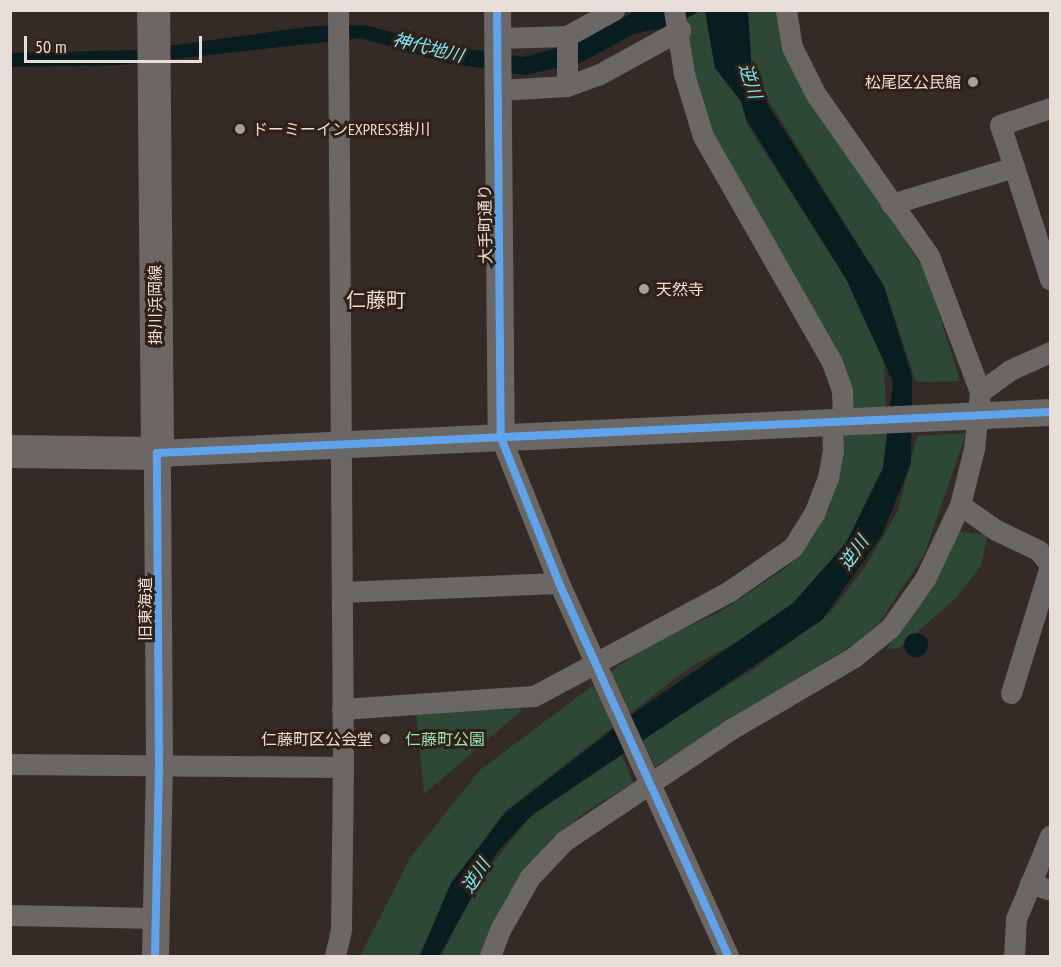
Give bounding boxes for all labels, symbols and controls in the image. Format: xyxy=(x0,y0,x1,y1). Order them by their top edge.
scale bar xyxy=(27,24,206,62)
water label: 神代地川 xyxy=(390,29,466,67)
text: 50 m xyxy=(35,35,67,58)
water label: 逆川 xyxy=(734,61,766,101)
place label: 松尾区公民館 xyxy=(865,72,961,92)
marker: 松尾区公民館 xyxy=(966,75,980,89)
place label: ドーミーインEXPRESS掛川 xyxy=(252,119,430,139)
marker: ドーミーインEXPRESS掛川 xyxy=(233,122,247,136)
street label: 大手町通り xyxy=(475,184,495,264)
street label: 掛川浜岡線 xyxy=(145,265,165,345)
place label: 天然寺 xyxy=(656,279,704,299)
marker: 天然寺 xyxy=(637,282,651,296)
district label: 仁藤町 xyxy=(346,288,406,312)
water label: 逆川 xyxy=(835,532,873,574)
street label: 旧東海道 xyxy=(135,577,155,641)
place label: 仁藤町区公会堂 xyxy=(261,729,373,749)
park label: 仁藤町公園 xyxy=(405,729,485,749)
marker: 仁藤町区公会堂 xyxy=(378,732,392,746)
water label: 逆川 xyxy=(457,855,495,897)

